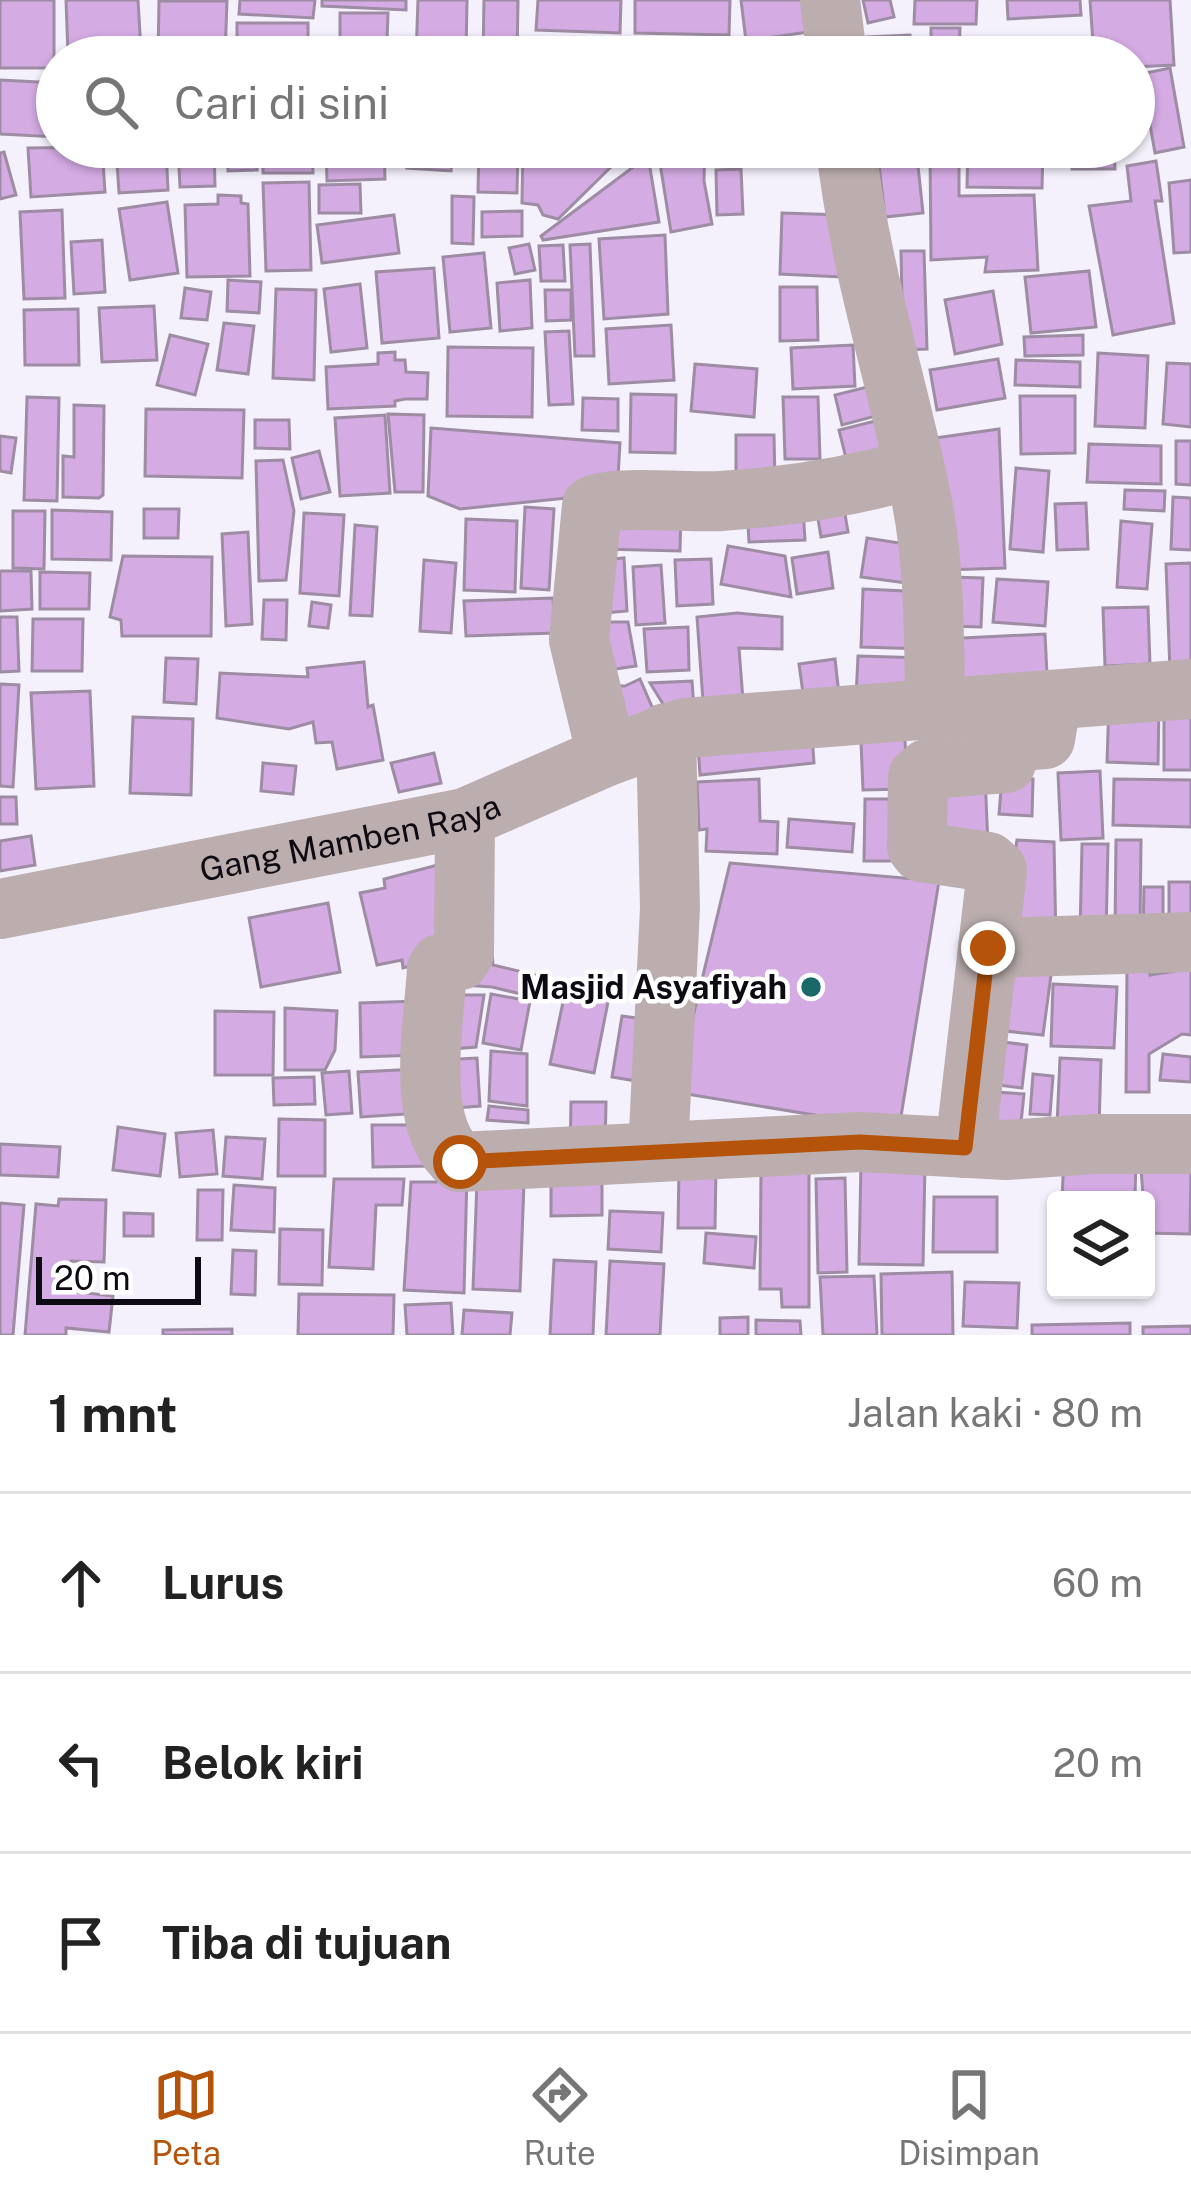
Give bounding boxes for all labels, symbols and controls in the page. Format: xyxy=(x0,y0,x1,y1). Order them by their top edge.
search box xyxy=(36,36,1155,168)
icon: search xyxy=(78,69,144,135)
text: Cari di sini xyxy=(174,76,389,129)
street label: Gang Mamben Raya xyxy=(196,786,506,889)
route end xyxy=(961,921,1015,975)
place label: Masjid Asyafiyah xyxy=(520,968,787,1006)
marker: Masjid Asyafiyah xyxy=(798,974,824,1000)
route start xyxy=(433,1135,487,1189)
map controls xyxy=(1047,1191,1155,1299)
button: layers xyxy=(1047,1191,1155,1299)
scale bar xyxy=(36,1251,201,1304)
text: 20 m xyxy=(54,1259,130,1297)
text: 1 mnt xyxy=(48,1384,178,1443)
text: Jalan kaki · 80 m xyxy=(847,1390,1143,1436)
icon: ahead xyxy=(48,1550,114,1616)
text: Lurus xyxy=(162,1556,284,1609)
text: 60 m xyxy=(1052,1560,1143,1606)
icon: left xyxy=(48,1730,114,1796)
text: Belok kiri xyxy=(162,1736,363,1789)
text: 20 m xyxy=(1053,1740,1143,1786)
icon: arrive xyxy=(48,1910,114,1976)
text: Tiba di tujuan xyxy=(162,1916,451,1969)
tab: Peta xyxy=(151,2062,221,2172)
tab: Rute xyxy=(523,2062,596,2172)
tab: Disimpan xyxy=(898,2062,1040,2172)

